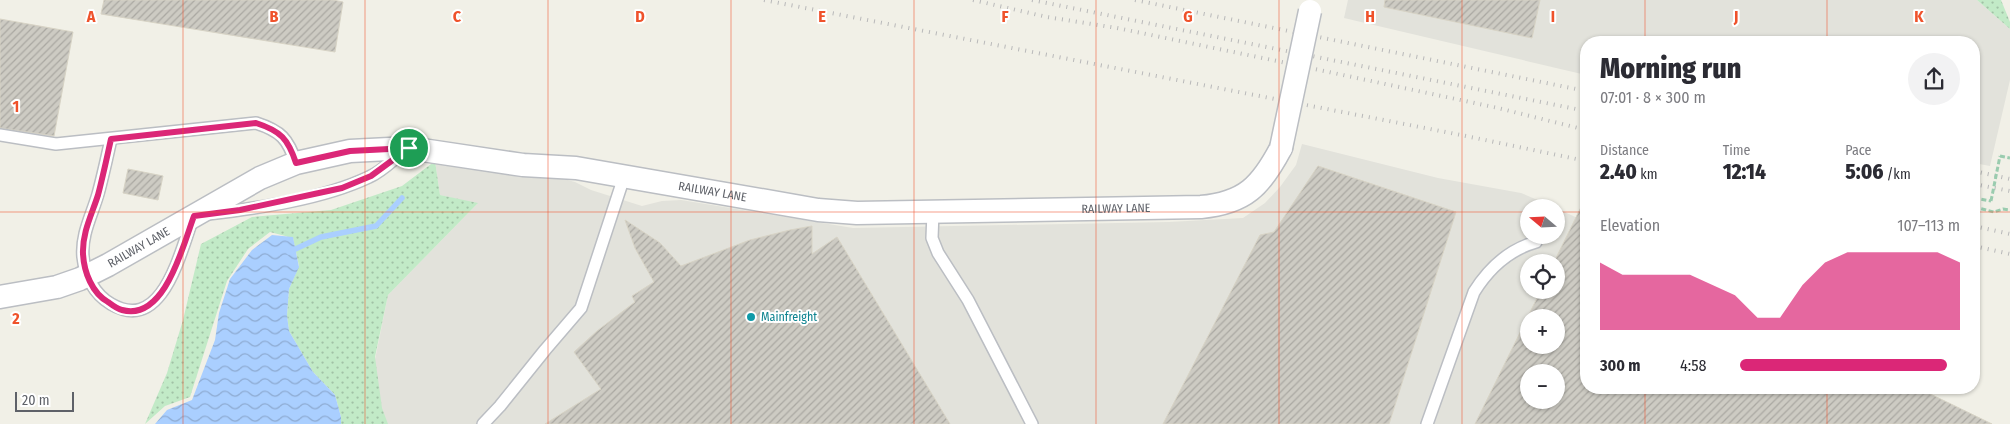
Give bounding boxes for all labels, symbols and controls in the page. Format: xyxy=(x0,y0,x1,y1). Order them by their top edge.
text: A xyxy=(86,7,96,26)
text: B xyxy=(270,7,279,26)
text: C xyxy=(453,7,462,26)
text: D xyxy=(635,7,645,26)
text: E xyxy=(818,7,826,26)
text: F xyxy=(1001,7,1009,26)
text: G xyxy=(1183,7,1193,26)
text: H xyxy=(1365,7,1375,26)
text: I xyxy=(1551,7,1555,26)
text: J xyxy=(1733,7,1738,26)
text: K xyxy=(1914,7,1924,26)
text: Morning run xyxy=(1600,52,1741,85)
button: share xyxy=(1908,53,1960,105)
text: 07:01 · 8 × 300 m xyxy=(1600,88,1706,107)
text: 1 xyxy=(13,97,19,116)
pin xyxy=(388,127,430,169)
icon: arrive xyxy=(395,134,423,162)
text: Distance xyxy=(1600,142,1649,159)
text: Time xyxy=(1723,142,1750,159)
text: Pace xyxy=(1845,142,1871,159)
text: 2.40 xyxy=(1600,159,1637,185)
text: 12:14 xyxy=(1723,159,1766,185)
text: 5:06 xyxy=(1845,159,1884,185)
text: km xyxy=(1637,166,1658,183)
text: /km xyxy=(1884,166,1911,183)
street label: RAILWAY LANE xyxy=(677,179,748,205)
north arrow xyxy=(1520,199,1565,244)
map controls xyxy=(1520,199,1565,409)
street label: RAILWAY LANE xyxy=(1081,201,1151,216)
text: Elevation xyxy=(1600,216,1660,235)
text: 107–113 m xyxy=(1897,216,1960,235)
street label: RAILWAY LANE xyxy=(105,224,173,271)
button: locate xyxy=(1520,254,1565,299)
text: 2 xyxy=(11,309,20,328)
button: + xyxy=(1520,309,1565,354)
place label: Mainfreight xyxy=(761,310,817,324)
marker: Mainfreight xyxy=(745,311,757,323)
text: 300 m xyxy=(1600,356,1641,375)
text: 4:58 xyxy=(1680,356,1707,375)
button: − xyxy=(1520,364,1565,409)
scale bar xyxy=(15,389,74,412)
text: 20 m xyxy=(22,392,50,409)

